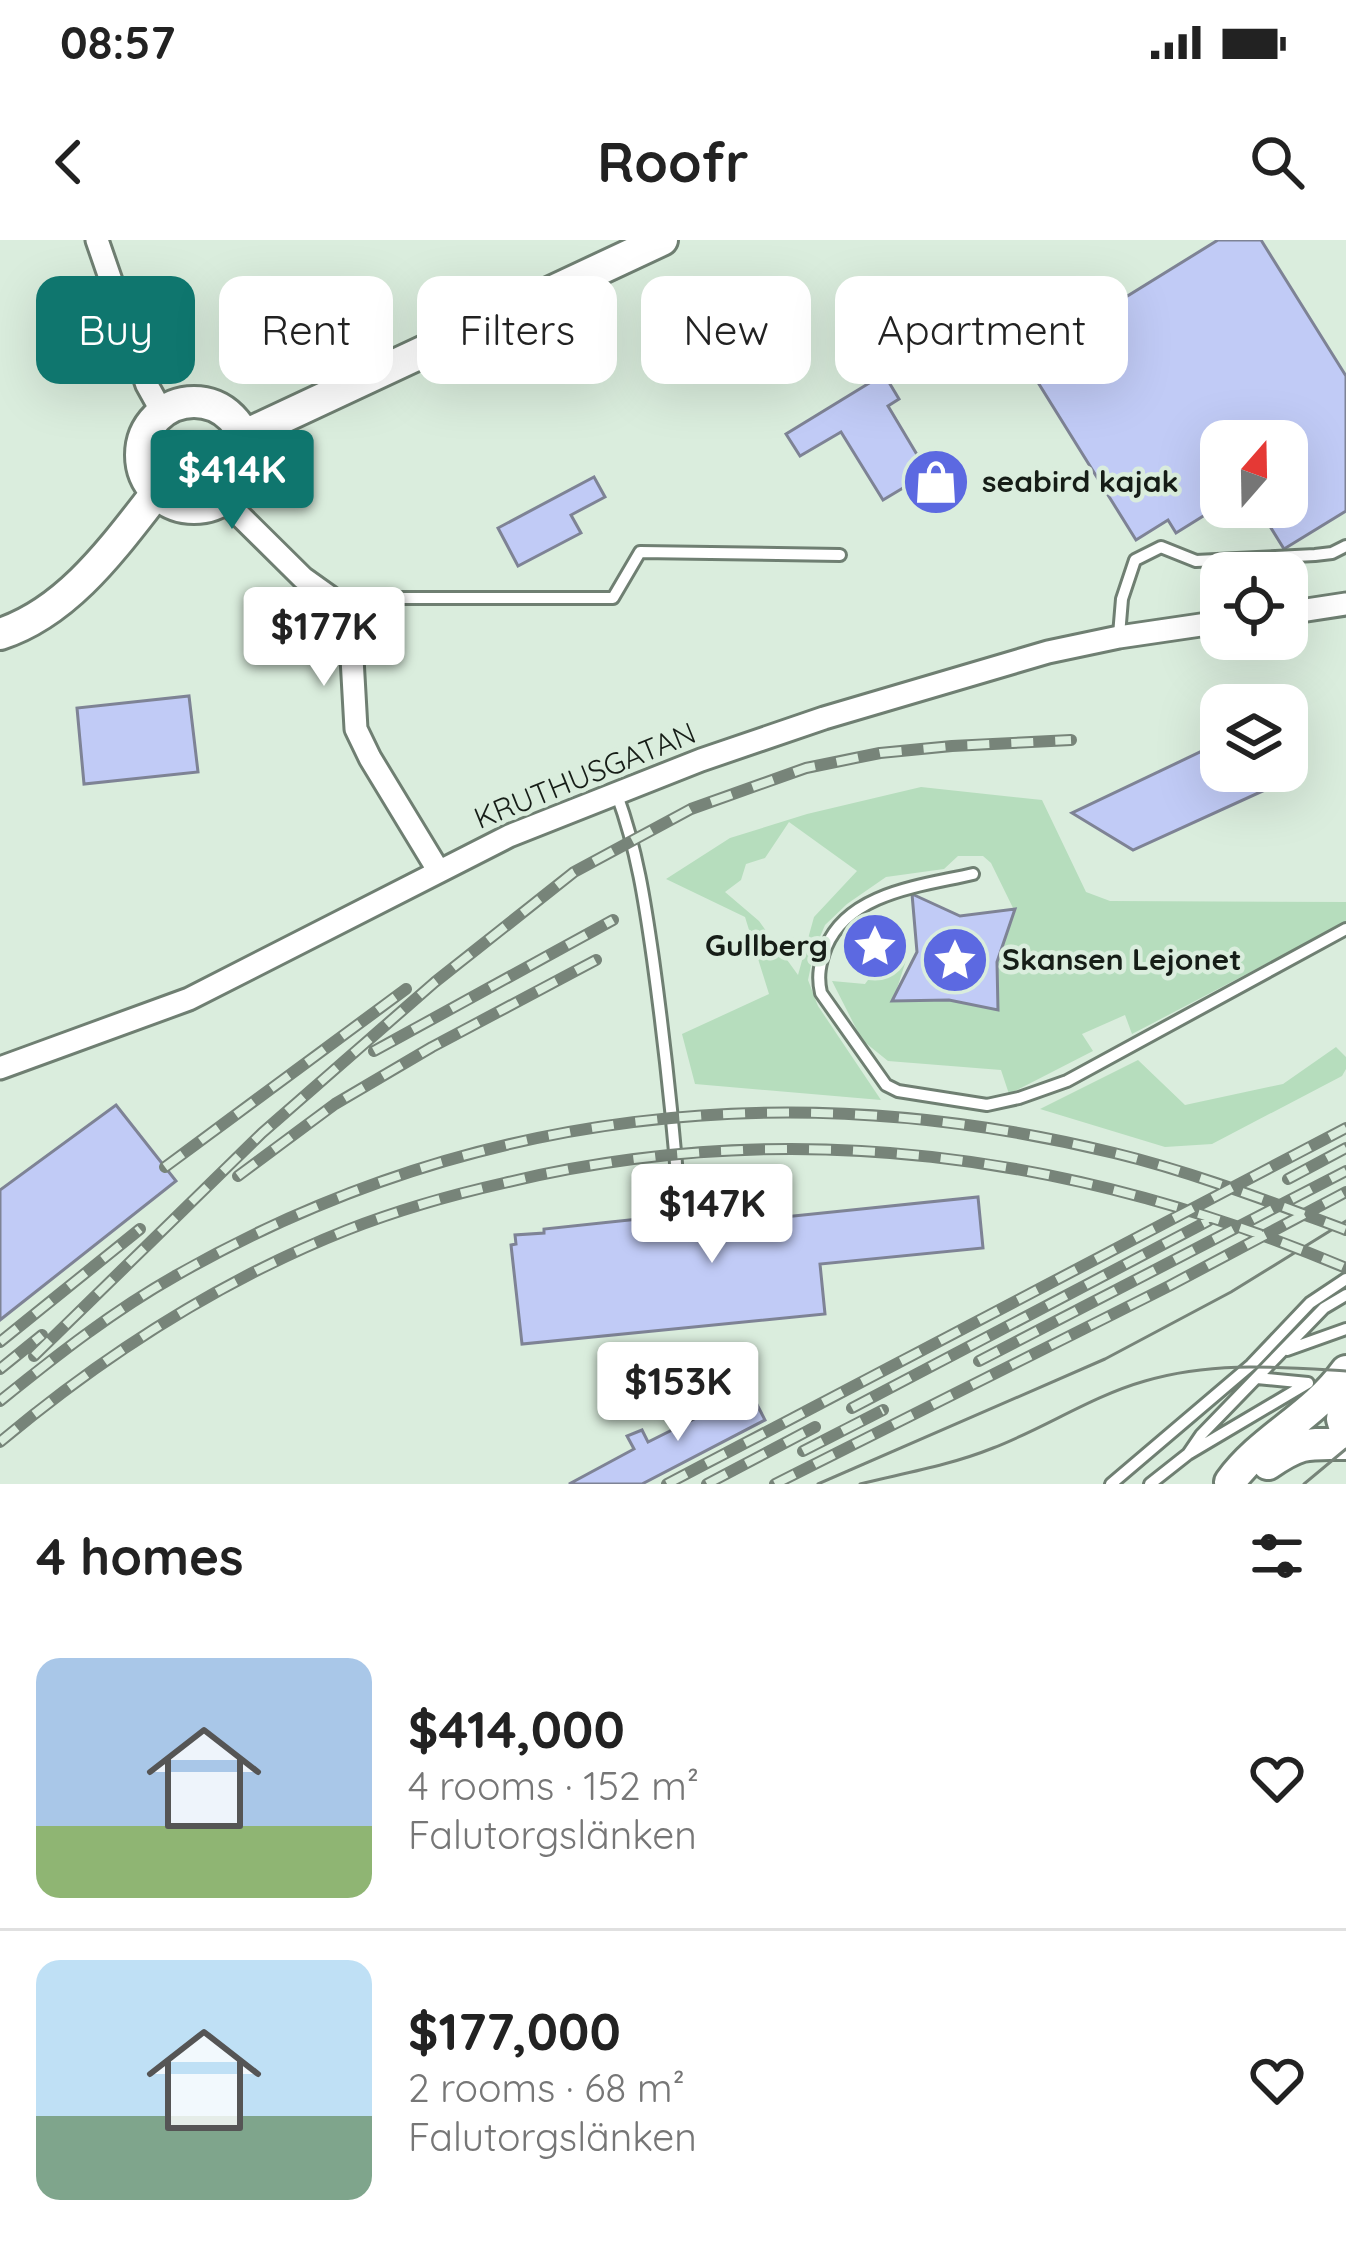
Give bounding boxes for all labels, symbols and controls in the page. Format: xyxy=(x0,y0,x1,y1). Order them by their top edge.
text: 08:57 xyxy=(60,14,175,70)
text: Roofr xyxy=(597,128,749,196)
icon: back xyxy=(36,129,102,195)
icon: search xyxy=(1244,129,1310,195)
chip: Buy xyxy=(36,276,195,384)
chip: Rent xyxy=(219,276,393,384)
chip: Filters xyxy=(417,276,617,384)
chip: New xyxy=(641,276,811,384)
chip: Apartment xyxy=(835,276,1128,384)
north arrow xyxy=(1200,420,1308,528)
map controls xyxy=(1200,420,1308,792)
pin: $414K xyxy=(148,430,316,532)
text: $414K xyxy=(178,444,286,493)
shop icon: seabird kajak xyxy=(901,447,971,517)
place label: seabird kajak xyxy=(982,462,1179,500)
button: locate xyxy=(1200,552,1308,660)
pin: $177K xyxy=(240,587,408,689)
text: $177K xyxy=(271,601,377,650)
button: layers xyxy=(1200,684,1308,792)
street label: KRUTHUSGATAN xyxy=(468,713,701,837)
place icon: Gullberg xyxy=(840,911,910,981)
place icon: Skansen Lejonet xyxy=(920,925,990,995)
place label: Gullberg xyxy=(705,926,828,964)
place label: Skansen Lejonet xyxy=(1002,940,1241,978)
pin: $147K xyxy=(628,1164,796,1266)
text: $147K xyxy=(658,1178,766,1227)
pin: $153K xyxy=(594,1342,762,1444)
text: $153K xyxy=(624,1356,732,1405)
icon: filters xyxy=(1244,1523,1310,1589)
text: 4 homes xyxy=(36,1524,244,1588)
text: $414,000 xyxy=(408,1697,625,1761)
icon: home xyxy=(132,1706,276,1850)
icon: heart xyxy=(1244,1745,1310,1811)
text: 4 rooms · 152 m² xyxy=(408,1761,699,1810)
text: Falutorgslänken xyxy=(408,1810,697,1859)
text: $177,000 xyxy=(408,1999,621,2063)
icon: home xyxy=(132,2008,276,2152)
icon: heart xyxy=(1244,2047,1310,2113)
text: 2 rooms · 68 m² xyxy=(408,2063,685,2112)
text: Falutorgslänken xyxy=(408,2112,697,2161)

